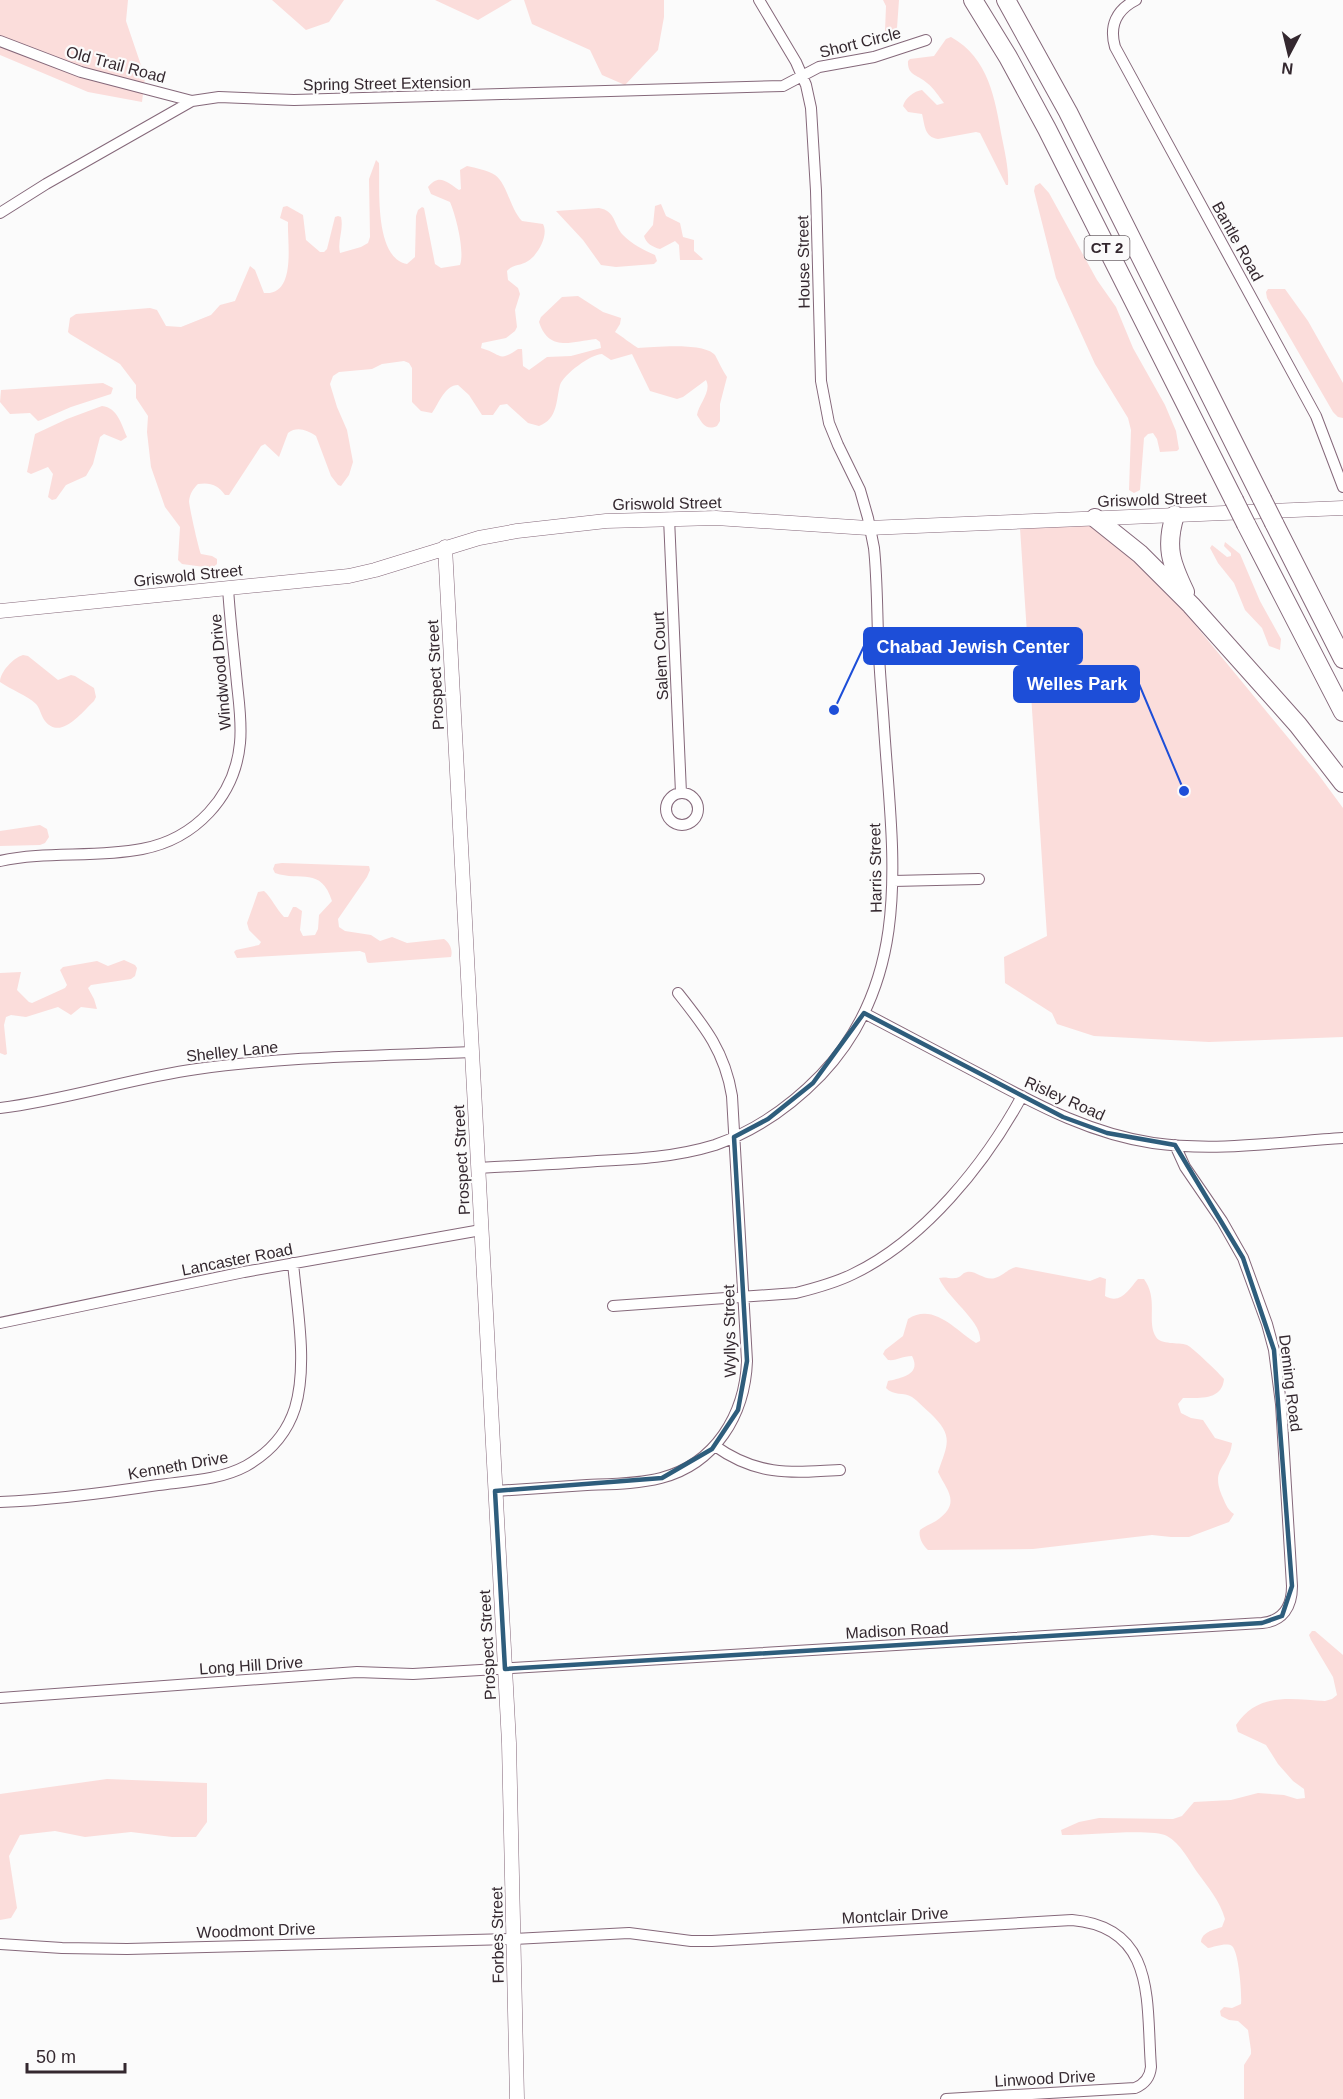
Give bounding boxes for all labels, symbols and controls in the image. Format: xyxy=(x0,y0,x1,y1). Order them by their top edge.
street label: Short Circle xyxy=(818,24,903,61)
north arrow xyxy=(1259,24,1319,84)
street label: Old Trail Road xyxy=(64,43,167,86)
text: N xyxy=(1280,59,1294,78)
street label: Spring Street Extension xyxy=(303,74,471,93)
street label: Bantle Road xyxy=(1209,199,1266,284)
street label: House Street xyxy=(794,215,813,309)
road number: CT 2 xyxy=(1084,236,1130,260)
street label: Griswold Street xyxy=(1097,489,1208,510)
street label: Griswold Street xyxy=(612,494,722,513)
street label: Griswold Street xyxy=(133,561,244,590)
street label: Salem Court xyxy=(650,611,671,701)
street label: Windwood Drive xyxy=(207,613,234,731)
street label: Prospect Street xyxy=(424,619,447,730)
callout: Chabad Jewish Center xyxy=(864,628,1082,664)
text: Chabad Jewish Center xyxy=(876,637,1070,657)
callout: Welles Park xyxy=(1014,666,1139,702)
text: Welles Park xyxy=(1027,674,1128,694)
street label: Harris Street xyxy=(866,822,885,913)
street label: Shelley Lane xyxy=(185,1038,279,1065)
street label: Risley Road xyxy=(1022,1073,1108,1124)
street label: Prospect Street xyxy=(450,1104,473,1215)
street label: Lancaster Road xyxy=(180,1240,294,1279)
street label: Wyllys Street xyxy=(720,1284,739,1378)
street label: Deming Road xyxy=(1276,1333,1305,1433)
street label: Kenneth Drive xyxy=(127,1448,230,1483)
street label: Prospect Street xyxy=(476,1589,499,1700)
street label: Madison Road xyxy=(845,1619,949,1642)
street label: Long Hill Drive xyxy=(199,1653,304,1678)
street label: Forbes Street xyxy=(488,1886,507,1984)
street label: Montclair Drive xyxy=(841,1904,949,1927)
street label: Woodmont Drive xyxy=(196,1920,316,1941)
scale bar xyxy=(27,2036,124,2074)
text: 50 m xyxy=(36,2047,76,2067)
street label: Linwood Drive xyxy=(994,2067,1096,2090)

